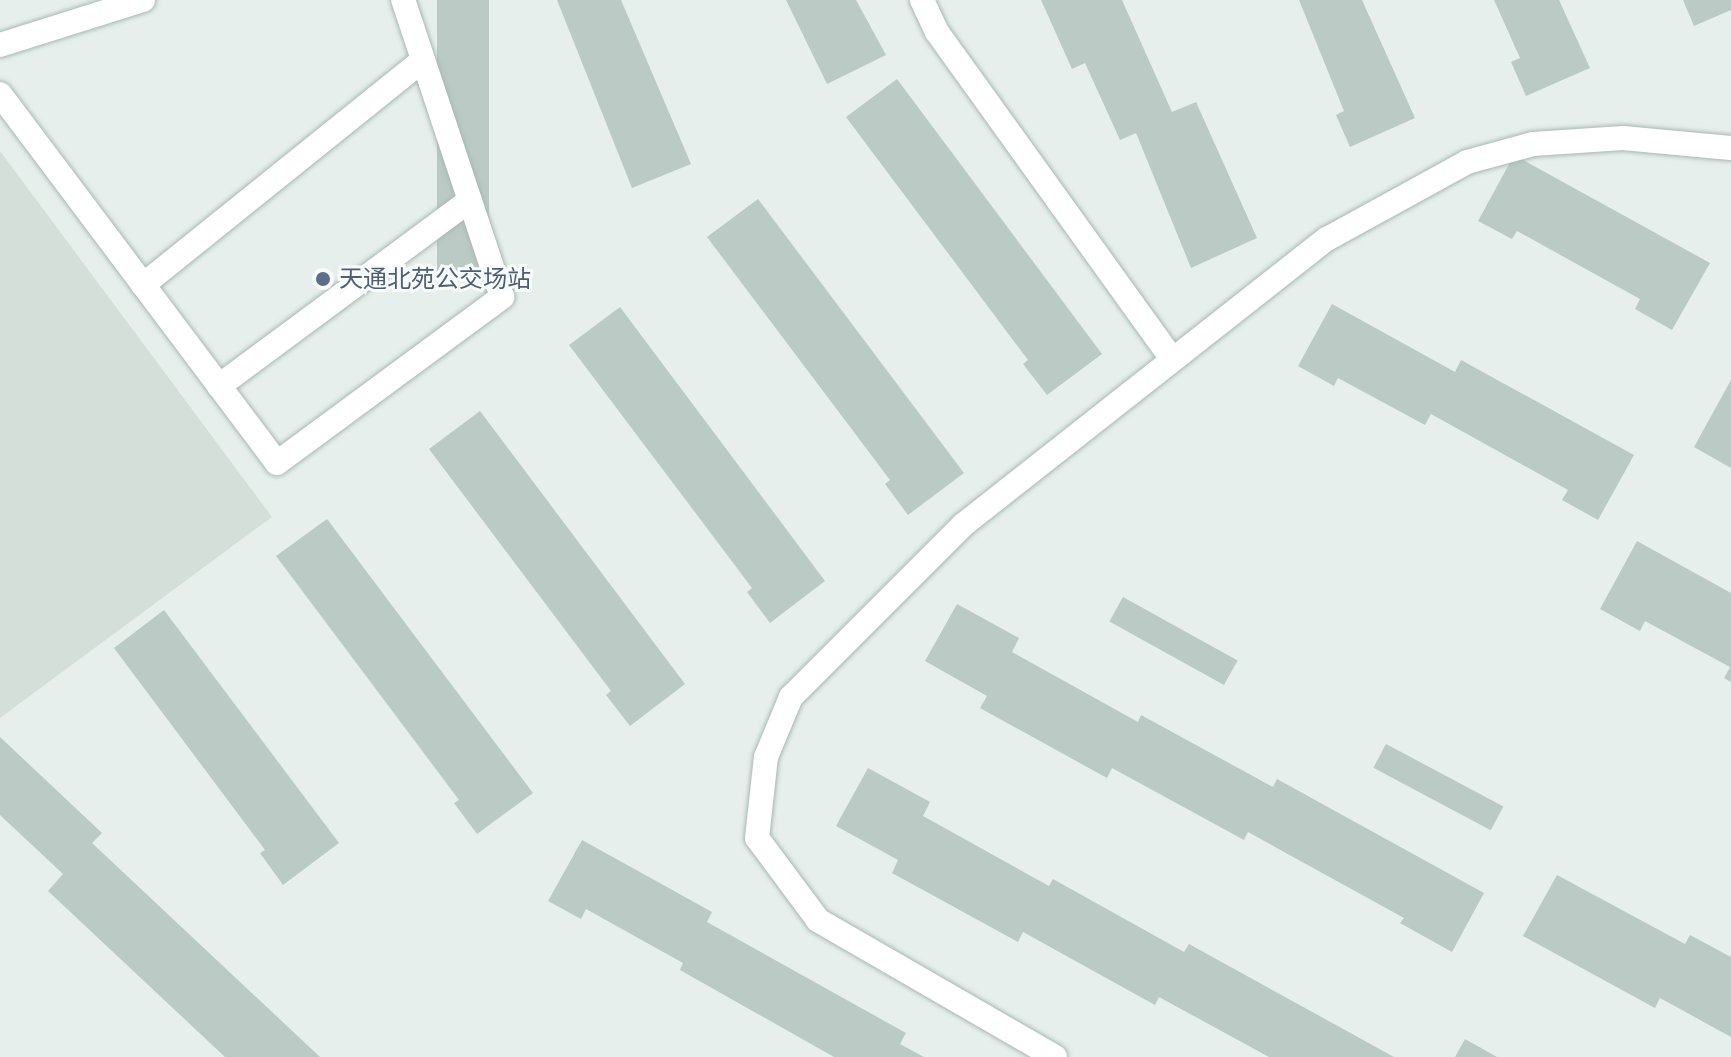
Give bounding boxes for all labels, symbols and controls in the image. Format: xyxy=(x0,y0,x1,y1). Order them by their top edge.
place label: 天通北苑公交场站 xyxy=(339,265,531,293)
marker: 天通北苑公交场站 xyxy=(314,270,332,288)

